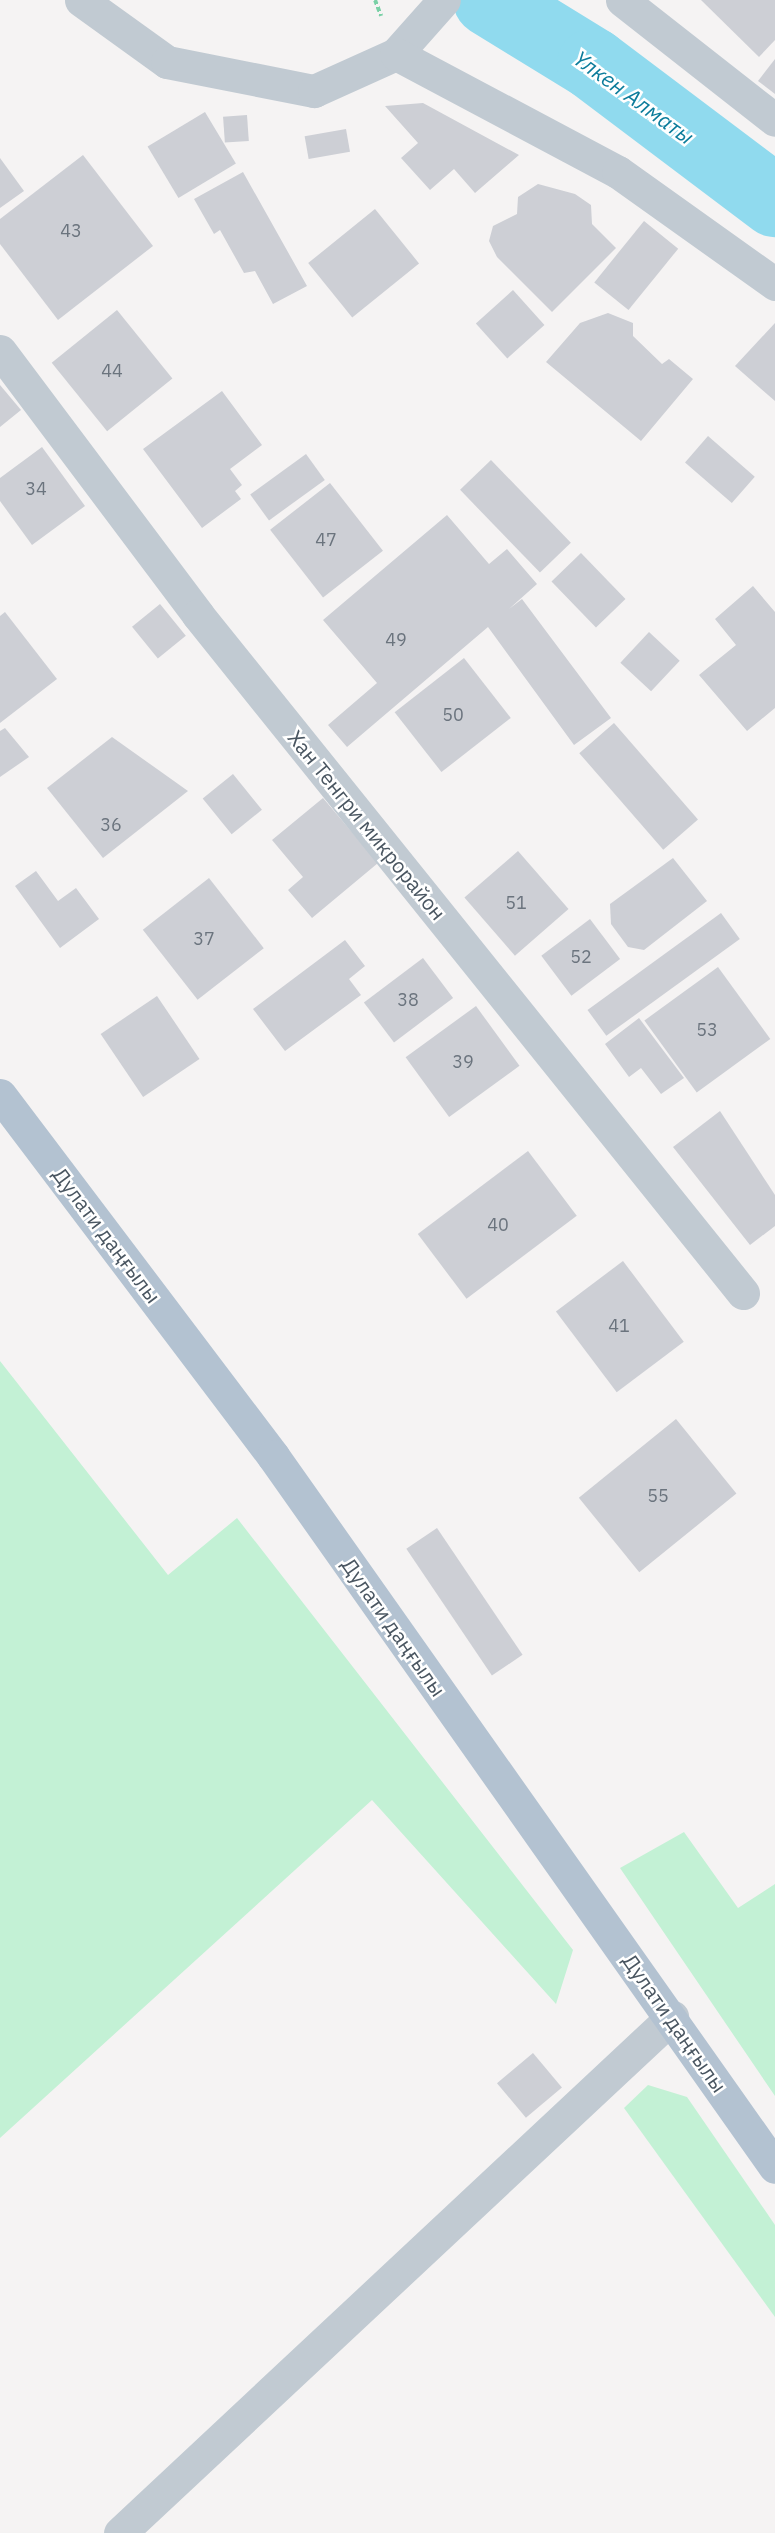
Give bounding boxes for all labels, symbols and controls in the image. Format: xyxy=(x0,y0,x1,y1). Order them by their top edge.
water label: Үлкен Алматы xyxy=(569,44,699,150)
house number: 43 xyxy=(60,220,82,242)
house number: 44 xyxy=(101,360,123,382)
house number: 34 xyxy=(25,478,47,500)
house number: 47 xyxy=(315,529,337,551)
house number: 49 xyxy=(385,629,407,651)
house number: 50 xyxy=(442,704,464,726)
street label: Хан Тенгри микрорайон xyxy=(283,725,451,925)
house number: 36 xyxy=(100,814,122,836)
house number: 51 xyxy=(505,892,527,914)
house number: 37 xyxy=(193,928,215,950)
house number: 52 xyxy=(570,946,592,968)
house number: 38 xyxy=(397,989,419,1011)
house number: 53 xyxy=(696,1019,718,1041)
house number: 39 xyxy=(452,1051,474,1073)
street label: Дулати даңғылы xyxy=(48,1162,166,1308)
house number: 40 xyxy=(487,1214,509,1236)
house number: 41 xyxy=(608,1315,630,1337)
house number: 55 xyxy=(647,1485,669,1507)
street label: Дулати даңғылы xyxy=(337,1553,451,1701)
street label: Дулати даңғылы xyxy=(618,1949,732,2097)

